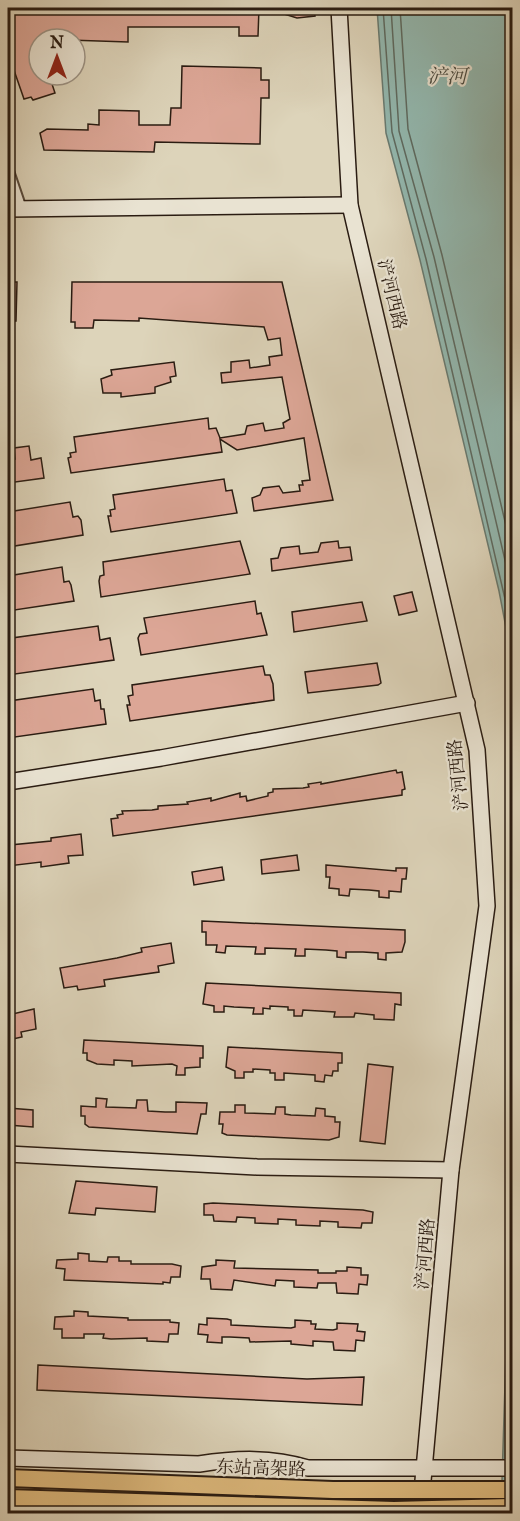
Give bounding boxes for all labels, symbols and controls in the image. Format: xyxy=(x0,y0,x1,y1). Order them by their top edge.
north arrow xyxy=(27,27,87,87)
text: N xyxy=(49,34,64,54)
water label: 浐河 xyxy=(427,65,470,90)
street label: 浐河西路 xyxy=(371,257,410,332)
street label: 浐河西路 xyxy=(444,738,475,812)
street label: 浐河西路 xyxy=(412,1217,441,1291)
street label: 东站高架路 xyxy=(216,1456,306,1483)

